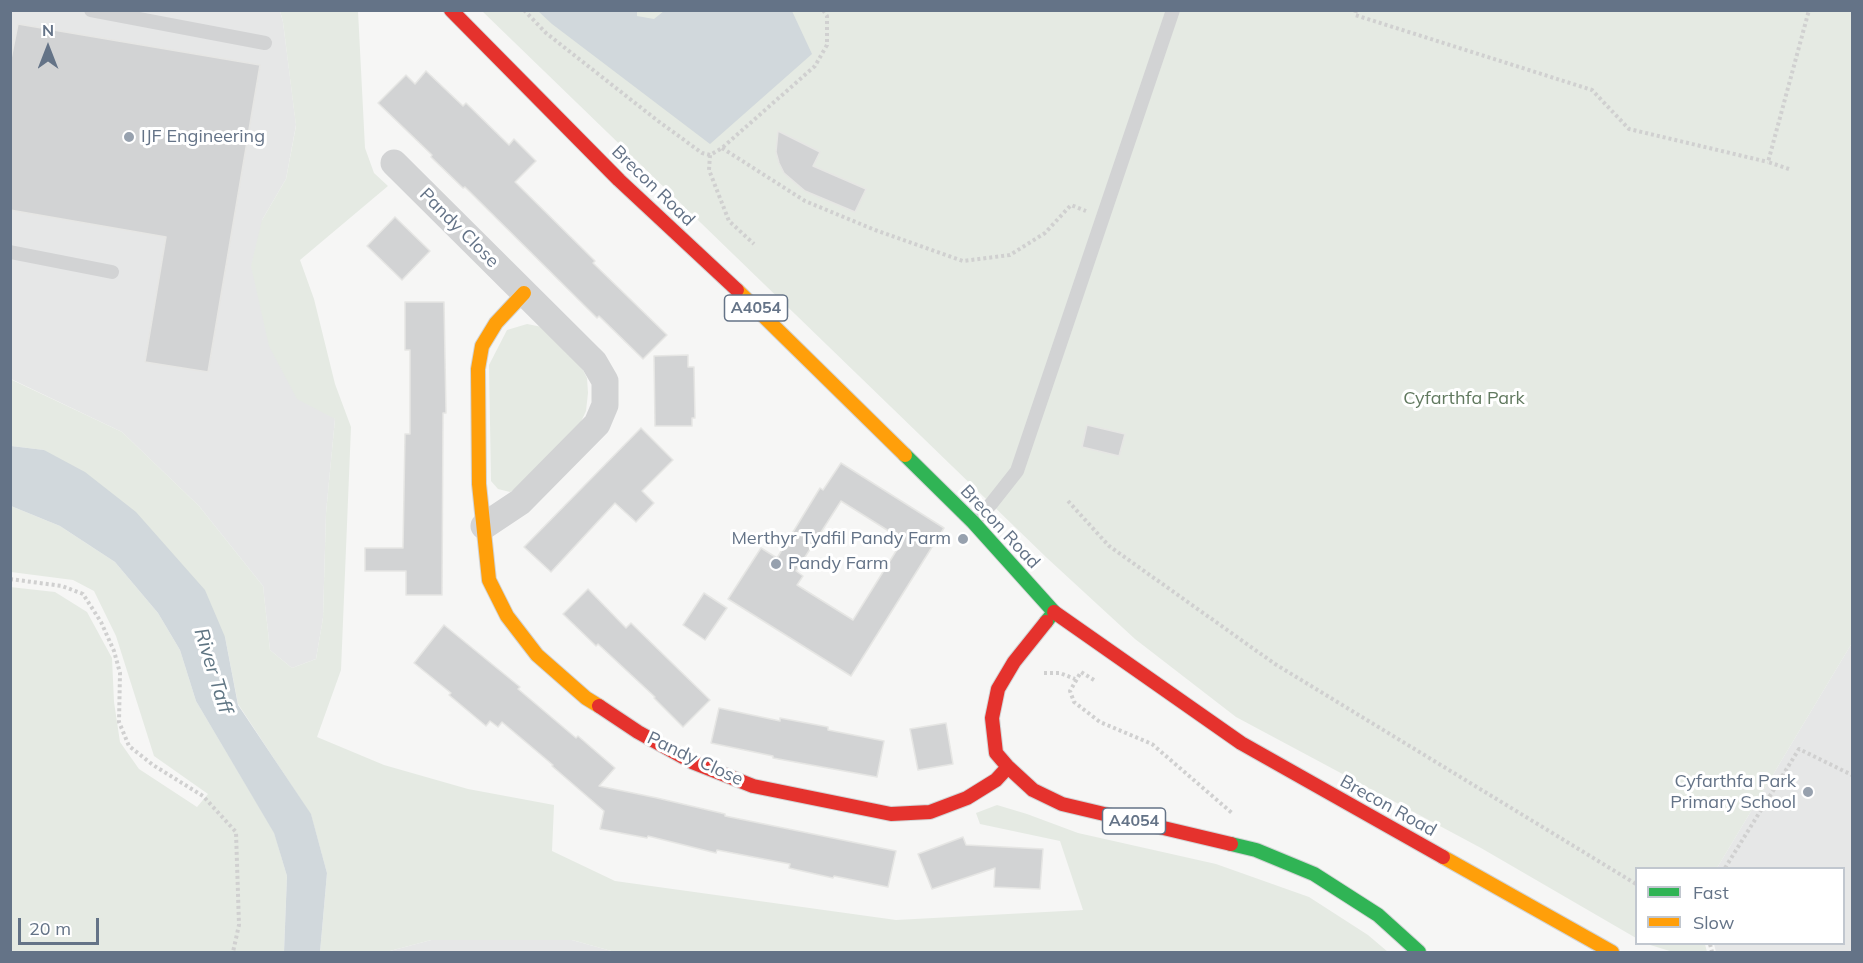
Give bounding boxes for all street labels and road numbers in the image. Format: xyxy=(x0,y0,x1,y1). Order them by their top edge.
street label: Brecon Road xyxy=(607,141,699,231)
street label: Pandy Close xyxy=(415,184,503,272)
road number: A4054 xyxy=(724,295,788,321)
street label: Brecon Road xyxy=(956,481,1044,573)
street label: Pandy Close xyxy=(644,727,746,791)
street label: Brecon Road xyxy=(1336,771,1440,841)
road number: A4054 xyxy=(1102,808,1166,834)

